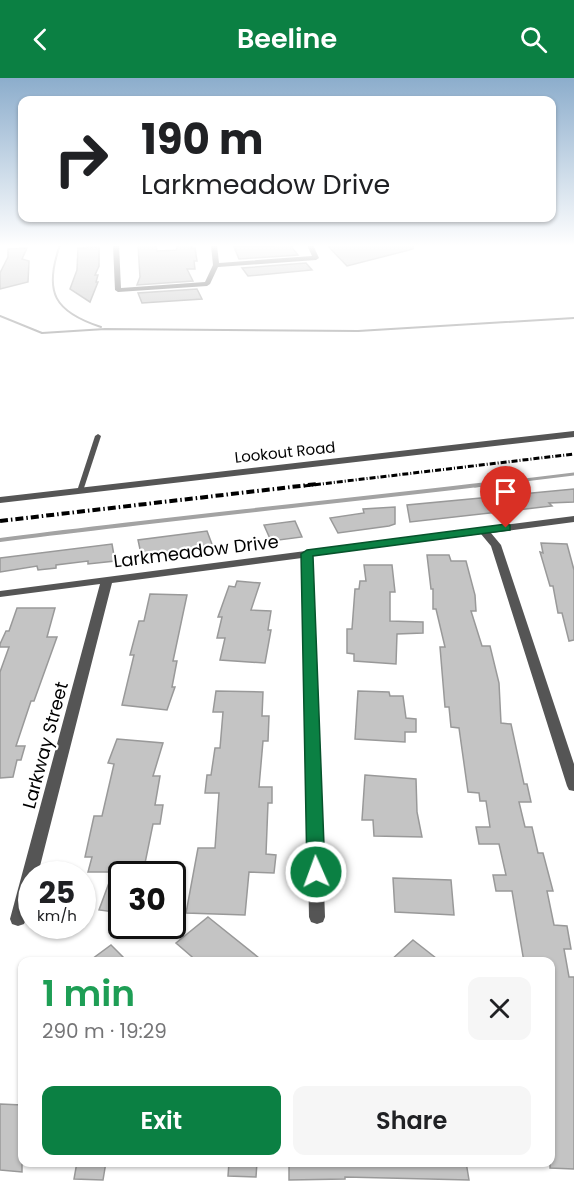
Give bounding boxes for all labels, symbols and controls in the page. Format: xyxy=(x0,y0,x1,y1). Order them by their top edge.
text: Beeline xyxy=(237,20,337,57)
icon: back xyxy=(24,23,57,56)
icon: search xyxy=(517,23,550,56)
text: 190 m xyxy=(141,110,263,169)
icon: right xyxy=(42,120,120,198)
text: Larkmeadow Drive xyxy=(141,166,390,203)
street label: Lookout Road xyxy=(234,436,336,468)
pin xyxy=(480,466,531,528)
icon: arrive xyxy=(489,475,522,508)
street label: Larkmeadow Drive xyxy=(112,528,280,574)
street label: Larkway Street xyxy=(16,679,74,811)
position arrow xyxy=(284,840,348,904)
speed limit sign: 30 xyxy=(108,861,186,939)
text: 25 xyxy=(39,871,75,914)
text: km/h xyxy=(37,905,77,926)
text: 1 min xyxy=(42,968,135,1019)
button: close xyxy=(468,977,531,1040)
text: 290 m · 19:29 xyxy=(42,1017,167,1045)
button: Exit xyxy=(42,1086,281,1155)
button: Share xyxy=(293,1086,531,1155)

